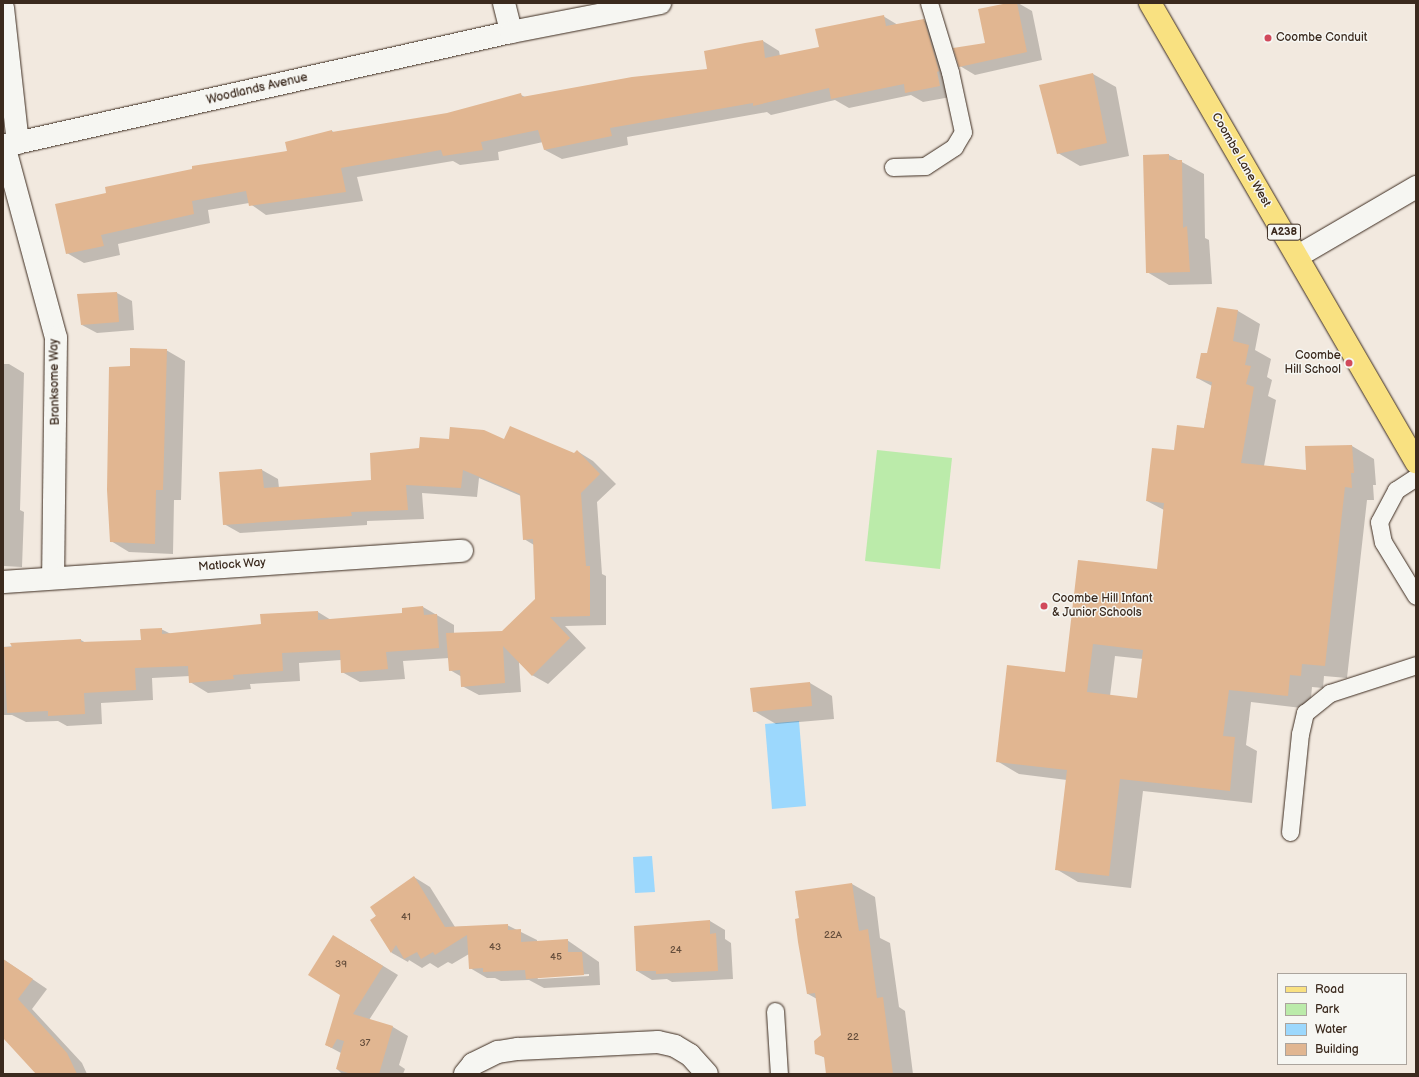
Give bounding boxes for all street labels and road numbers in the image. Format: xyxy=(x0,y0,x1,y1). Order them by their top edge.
street label: Woodlands Avenue xyxy=(205,70,309,108)
street label: Coombe Lane West xyxy=(1208,110,1274,210)
road number: A238 xyxy=(1266,223,1302,241)
street label: Branksome Way xyxy=(47,338,63,426)
street label: Matlock Way xyxy=(197,555,267,575)

